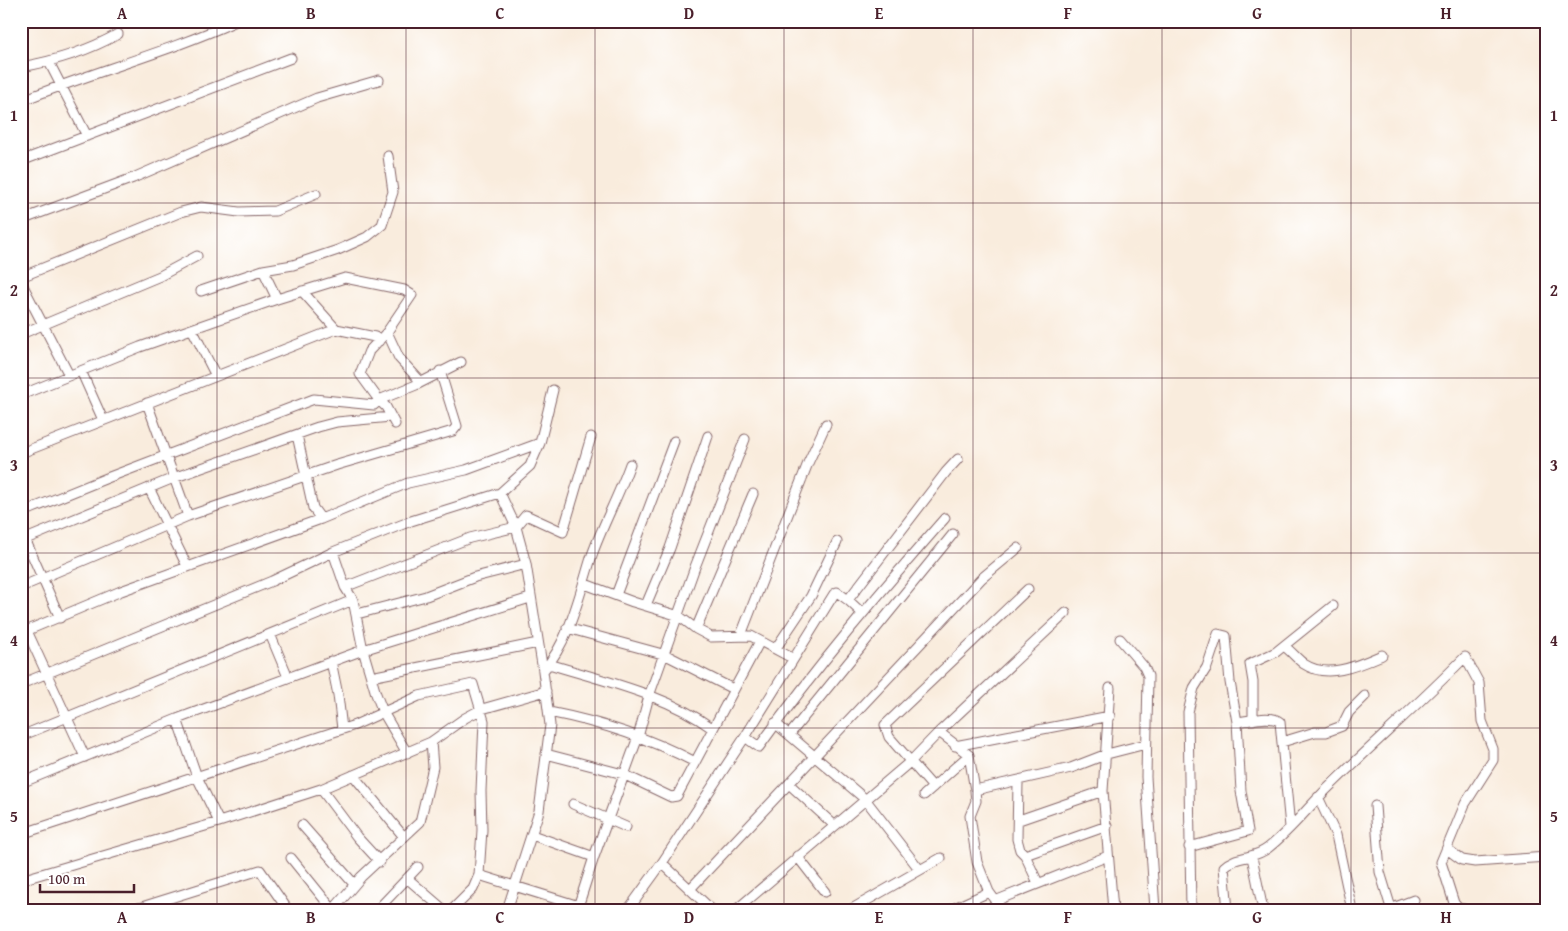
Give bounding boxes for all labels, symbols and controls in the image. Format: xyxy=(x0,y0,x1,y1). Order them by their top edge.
text: A xyxy=(117,1,128,25)
text: B xyxy=(306,1,316,25)
text: C xyxy=(495,1,505,25)
text: D xyxy=(684,1,694,25)
text: E xyxy=(875,1,884,25)
text: F xyxy=(1064,1,1072,25)
text: G xyxy=(1252,1,1262,25)
text: H xyxy=(1440,1,1452,25)
text: 1 xyxy=(10,103,18,127)
text: 1 xyxy=(1550,103,1558,127)
text: 2 xyxy=(10,278,18,302)
text: 2 xyxy=(1550,278,1558,302)
text: 3 xyxy=(10,453,18,477)
text: 3 xyxy=(1550,453,1558,477)
text: 4 xyxy=(10,628,18,652)
text: 4 xyxy=(1550,628,1558,652)
text: 5 xyxy=(10,804,18,828)
text: 5 xyxy=(1550,804,1558,828)
scale bar xyxy=(40,861,134,893)
text: 100 m xyxy=(48,868,86,889)
text: A xyxy=(117,905,128,929)
text: B xyxy=(306,905,316,929)
text: C xyxy=(495,905,505,929)
text: D xyxy=(684,905,694,929)
text: E xyxy=(875,905,884,929)
text: F xyxy=(1064,905,1072,929)
text: G xyxy=(1252,905,1262,929)
text: H xyxy=(1440,905,1452,929)

